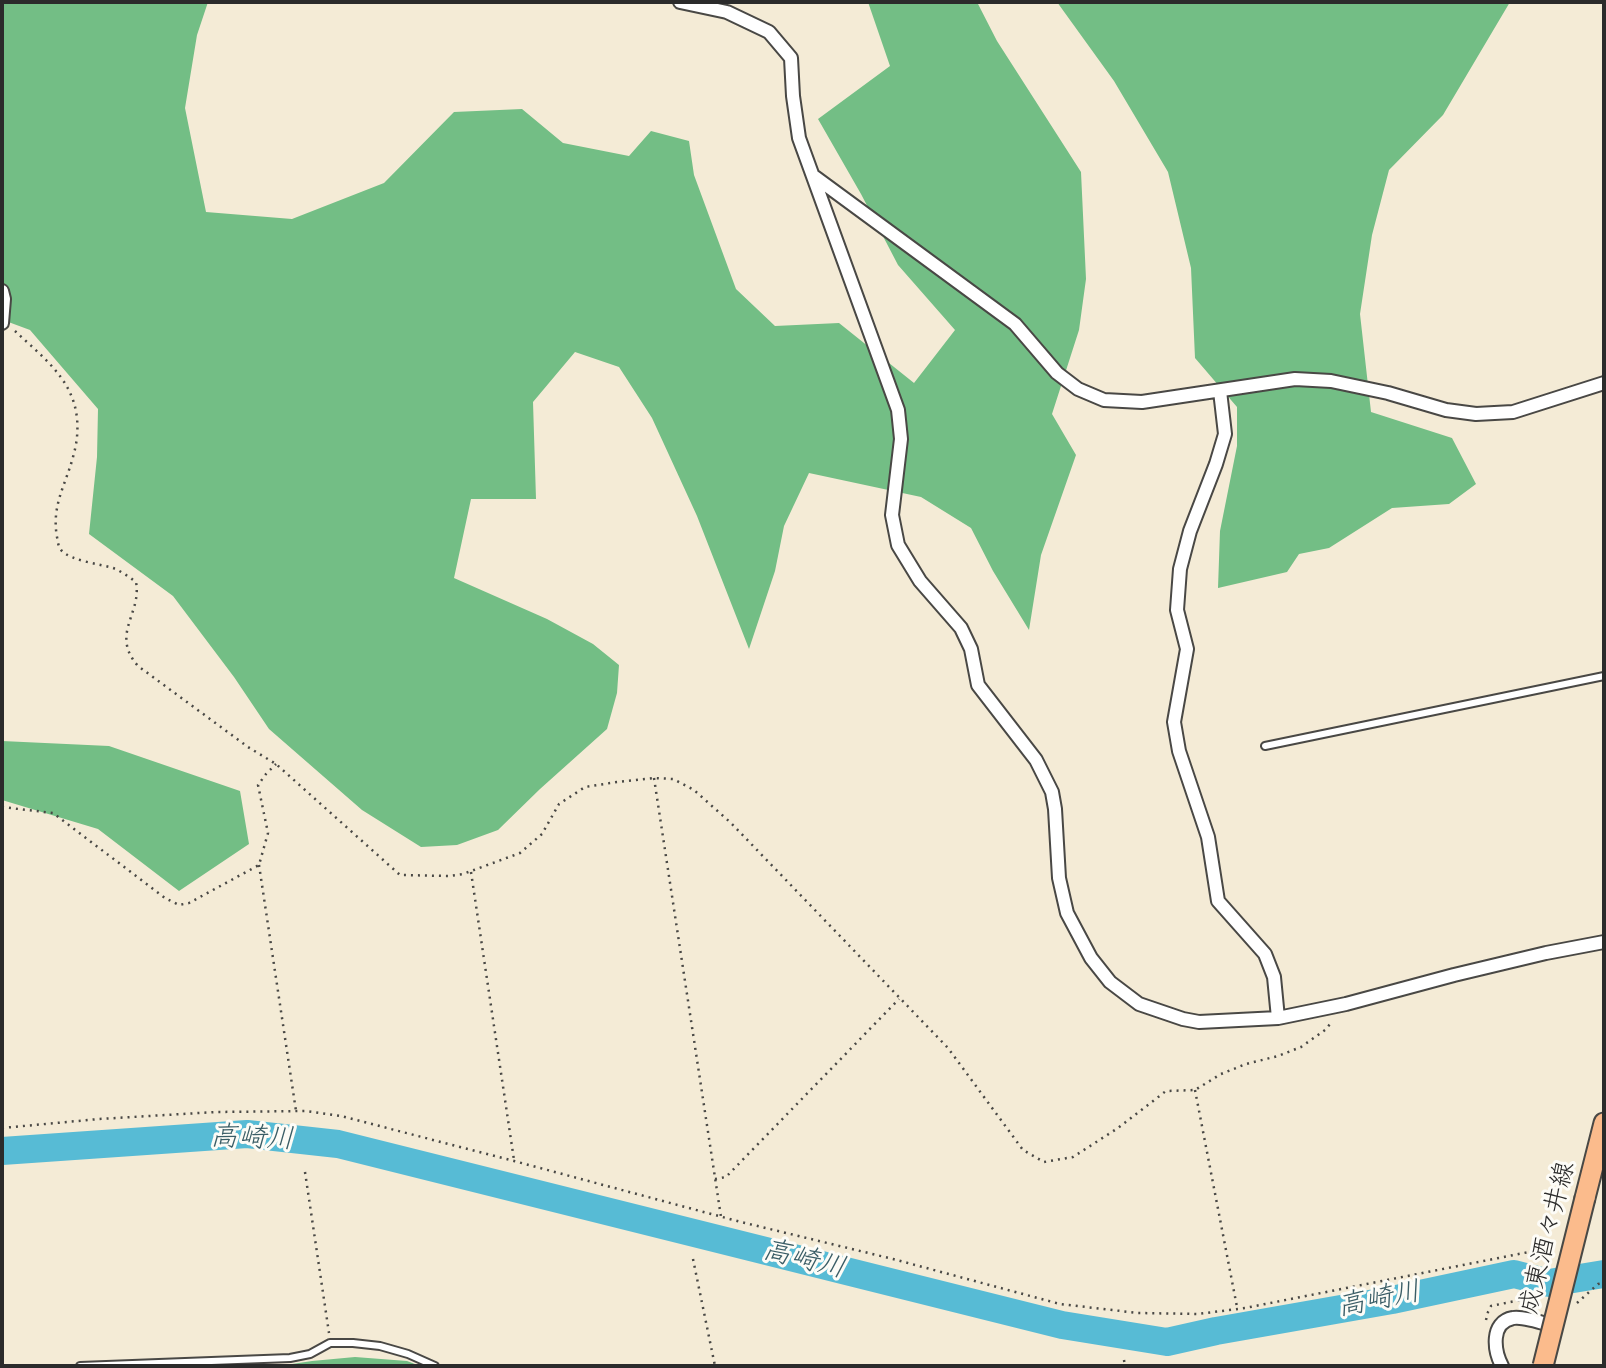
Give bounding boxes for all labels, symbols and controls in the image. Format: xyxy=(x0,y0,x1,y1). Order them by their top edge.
water label: 高崎川 xyxy=(209,1121,295,1157)
street label: 成東酒々井線 xyxy=(1514,1159,1582,1317)
water label: 高崎川 xyxy=(759,1234,849,1286)
water label: 高崎川 xyxy=(1335,1275,1423,1325)

